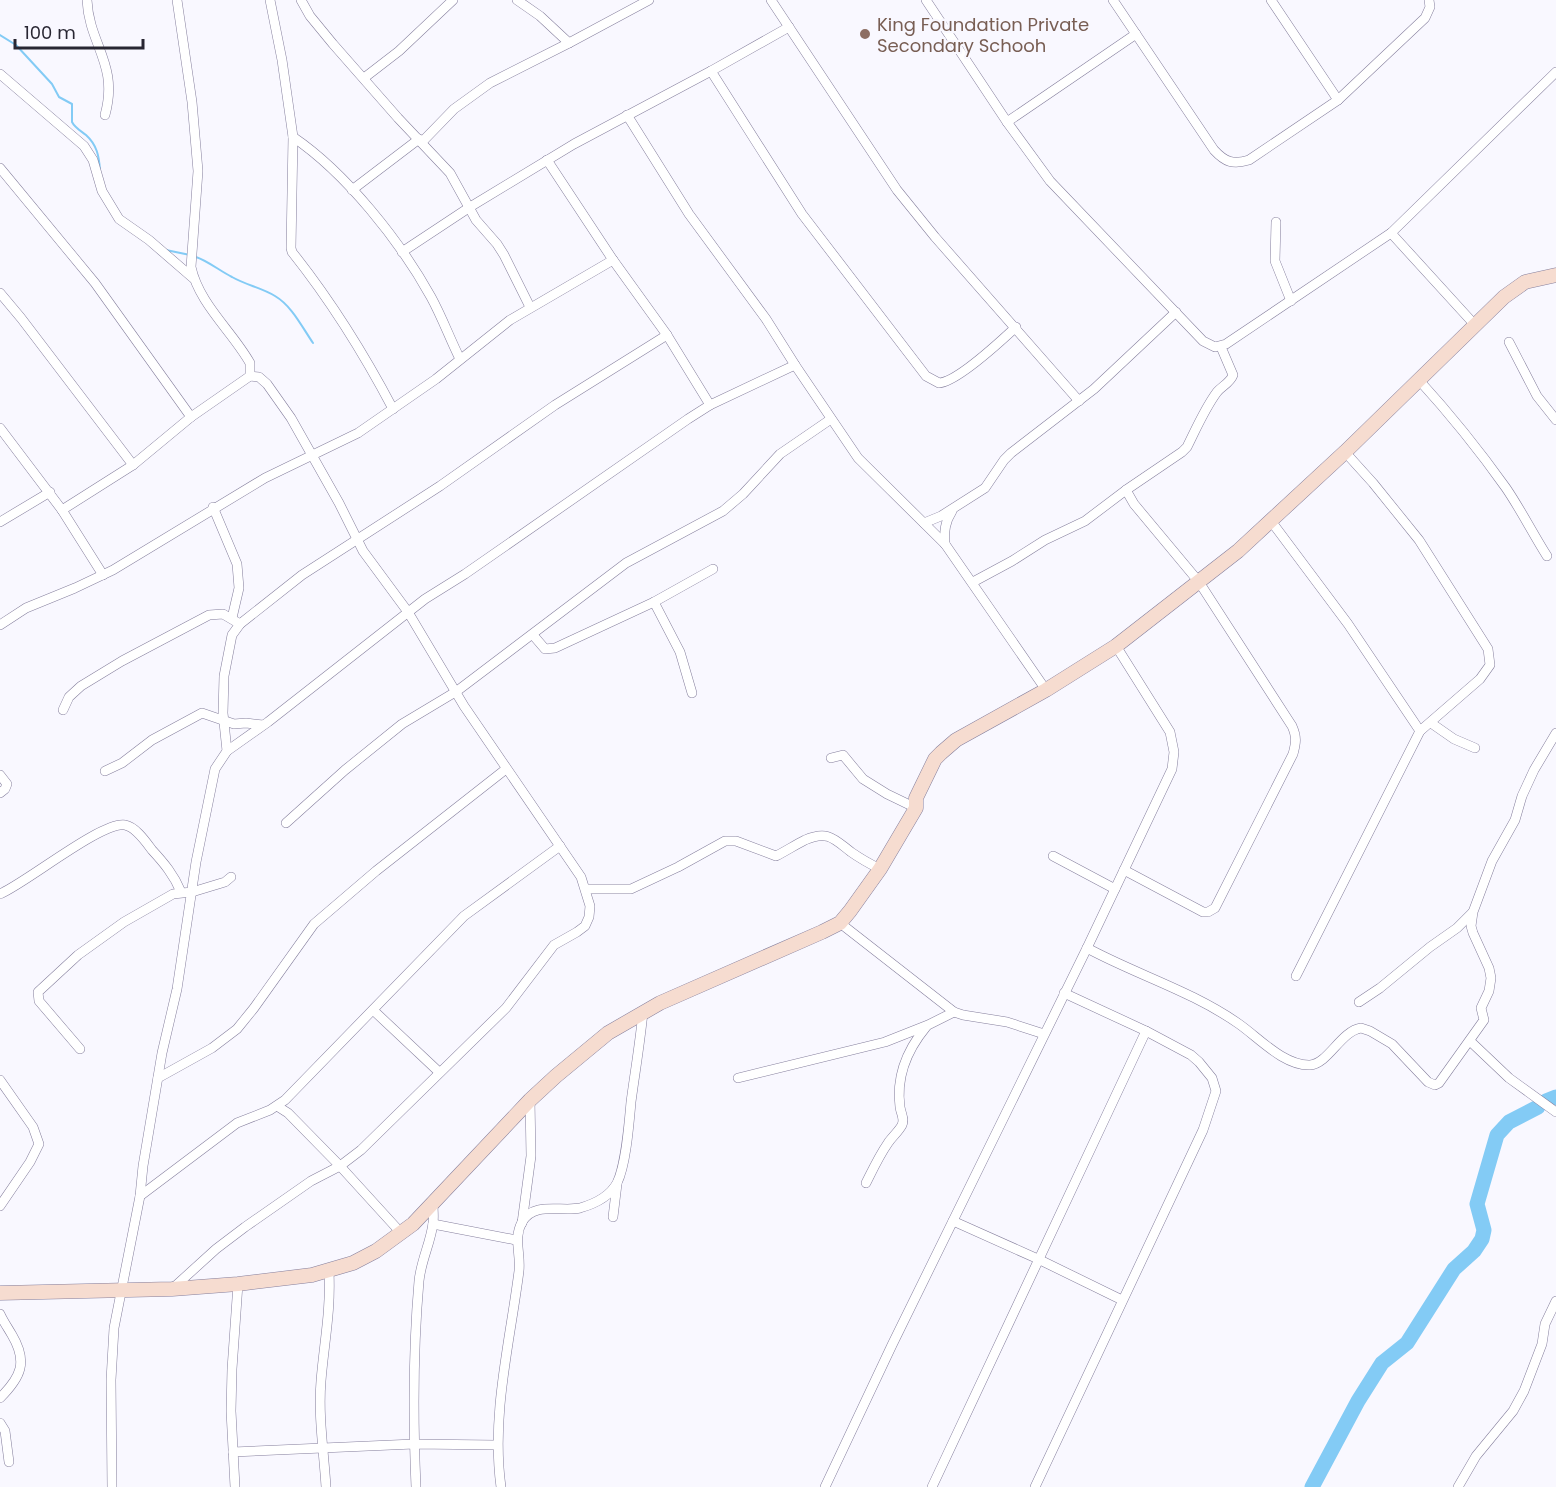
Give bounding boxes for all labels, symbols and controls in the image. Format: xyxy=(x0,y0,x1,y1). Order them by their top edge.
scale bar xyxy=(15,12,142,50)
place label: King Foundation Private Secondary Schooh xyxy=(877,12,1089,58)
text: 100 m xyxy=(24,20,76,45)
marker: King Foundation Private Secondary Schooh xyxy=(858,27,872,41)

